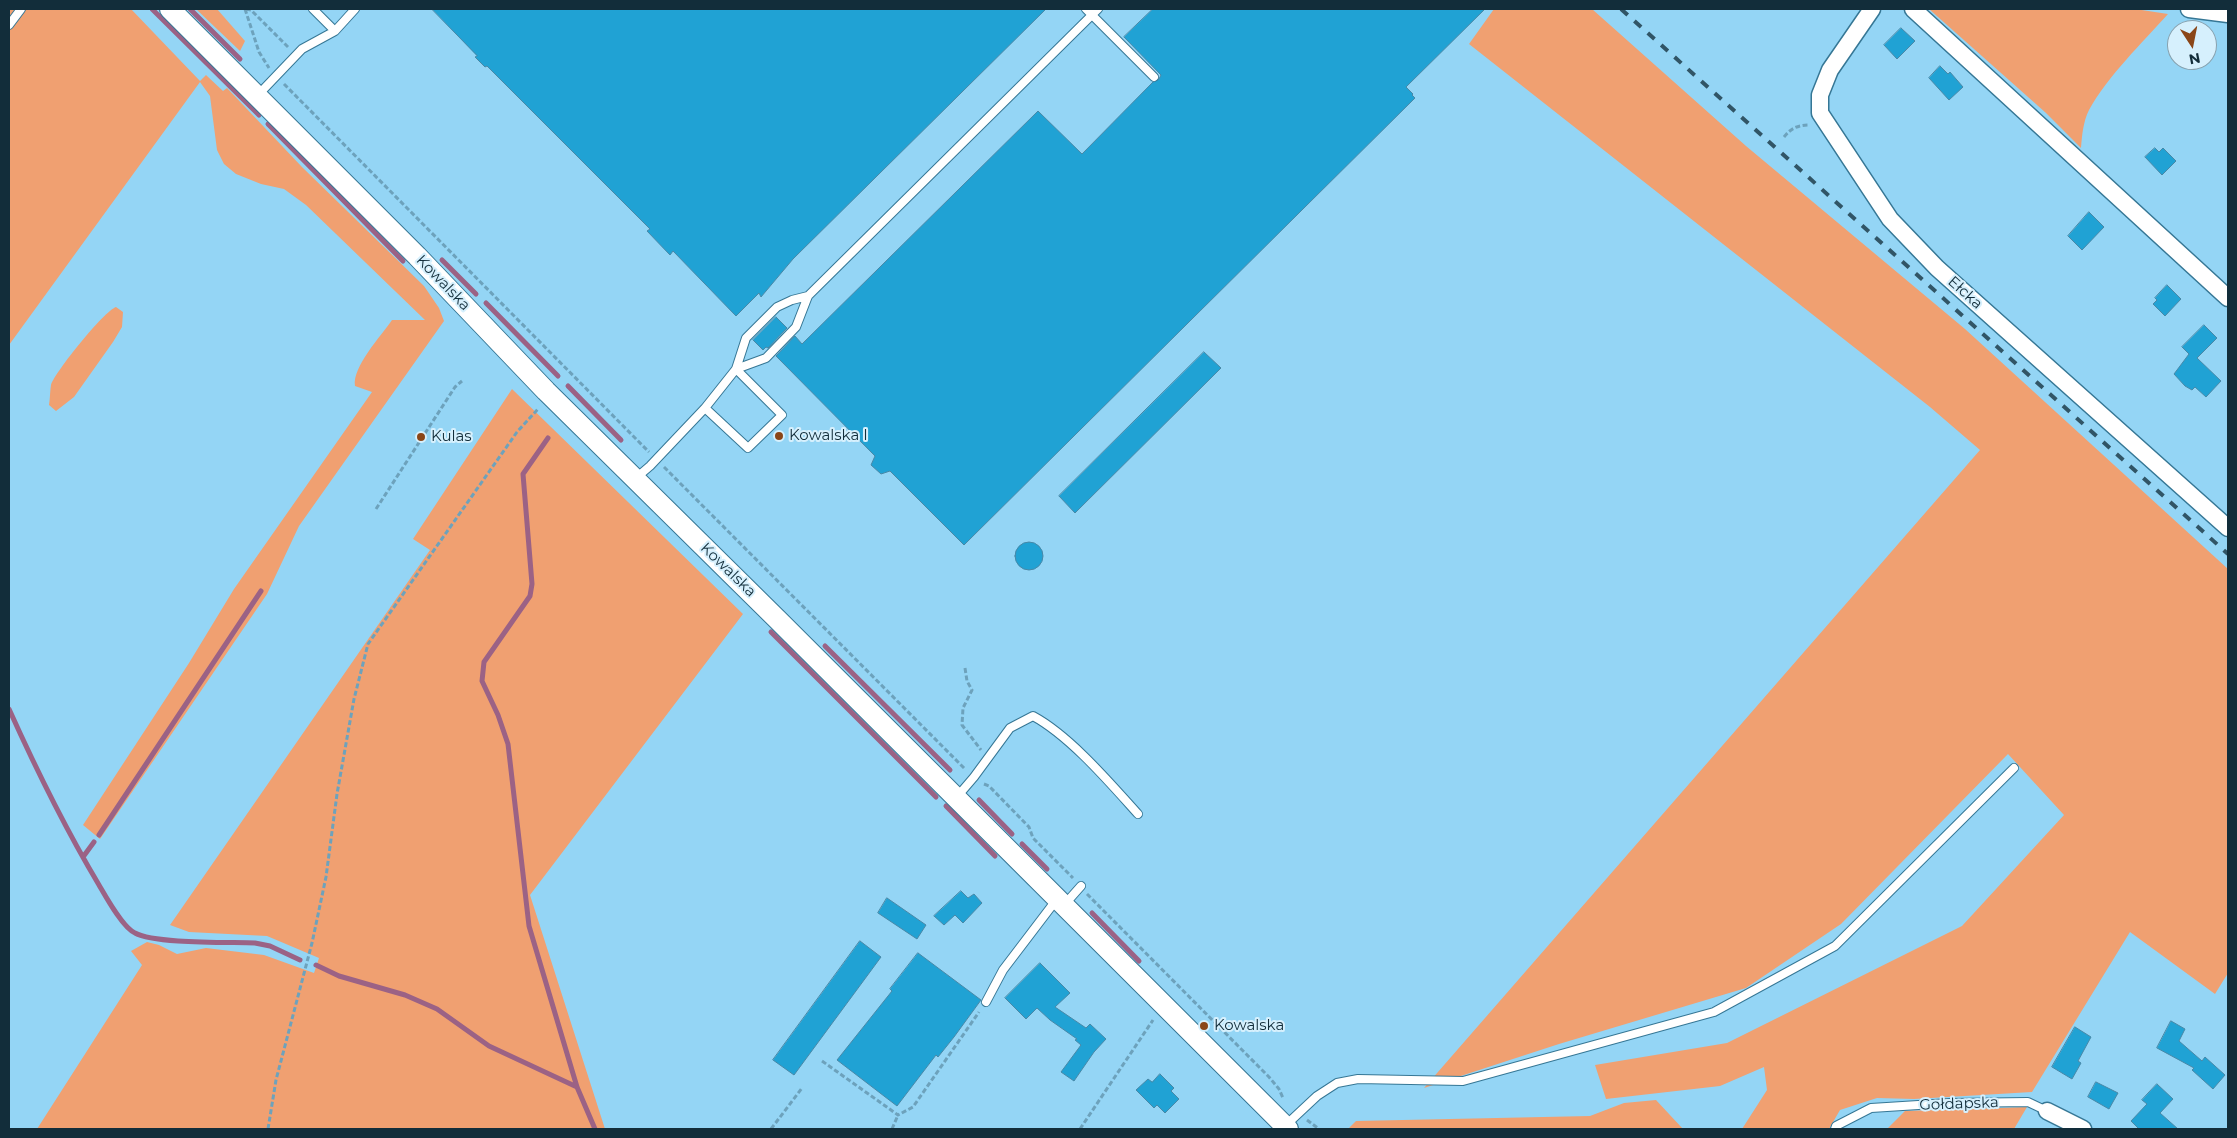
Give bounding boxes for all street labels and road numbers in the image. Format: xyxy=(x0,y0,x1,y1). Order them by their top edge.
street label: Kowalska xyxy=(412,251,474,315)
street label: Ełcka xyxy=(1944,273,1986,313)
street label: Kowalska xyxy=(696,539,760,601)
street label: Gołdapska xyxy=(1919,1094,1999,1114)

